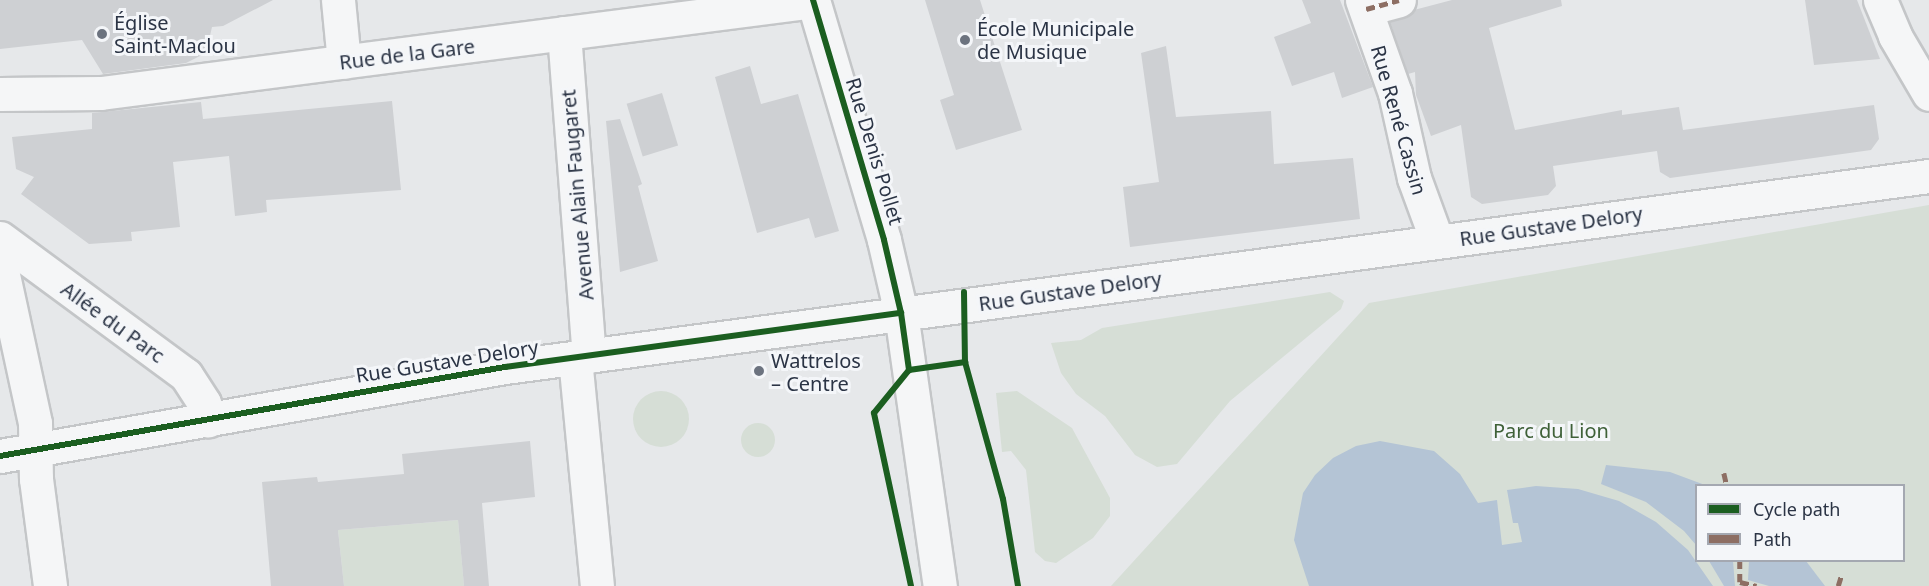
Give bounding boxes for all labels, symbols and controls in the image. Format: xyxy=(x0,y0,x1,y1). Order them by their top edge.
place label: Église Saint-Maclou xyxy=(114,11,236,58)
place label: École Municipale de Musique xyxy=(977,16,1134,63)
marker: Église Saint-Maclou xyxy=(95,27,109,41)
marker: École Municipale de Musique xyxy=(958,33,972,47)
street label: Rue de la Gare xyxy=(338,34,476,74)
street label: Rue René Cassin xyxy=(1366,42,1432,198)
street label: Rue Denis Pollet xyxy=(841,75,909,227)
street label: Avenue Alain Faugaret xyxy=(556,89,598,301)
street label: Rue Gustave Delory xyxy=(1458,201,1644,251)
street label: Rue Gustave Delory xyxy=(977,266,1163,316)
street label: Allée du Parc xyxy=(57,277,169,367)
street label: Rue Gustave Delory xyxy=(354,335,540,387)
place label: Wattrelos – Centre xyxy=(771,348,861,395)
marker: Wattrelos – Centre xyxy=(752,364,766,378)
park label: Parc du Lion xyxy=(1493,418,1609,442)
legend xyxy=(1695,484,1905,562)
text: Cycle path xyxy=(1753,497,1840,521)
text: Path xyxy=(1753,527,1792,551)

